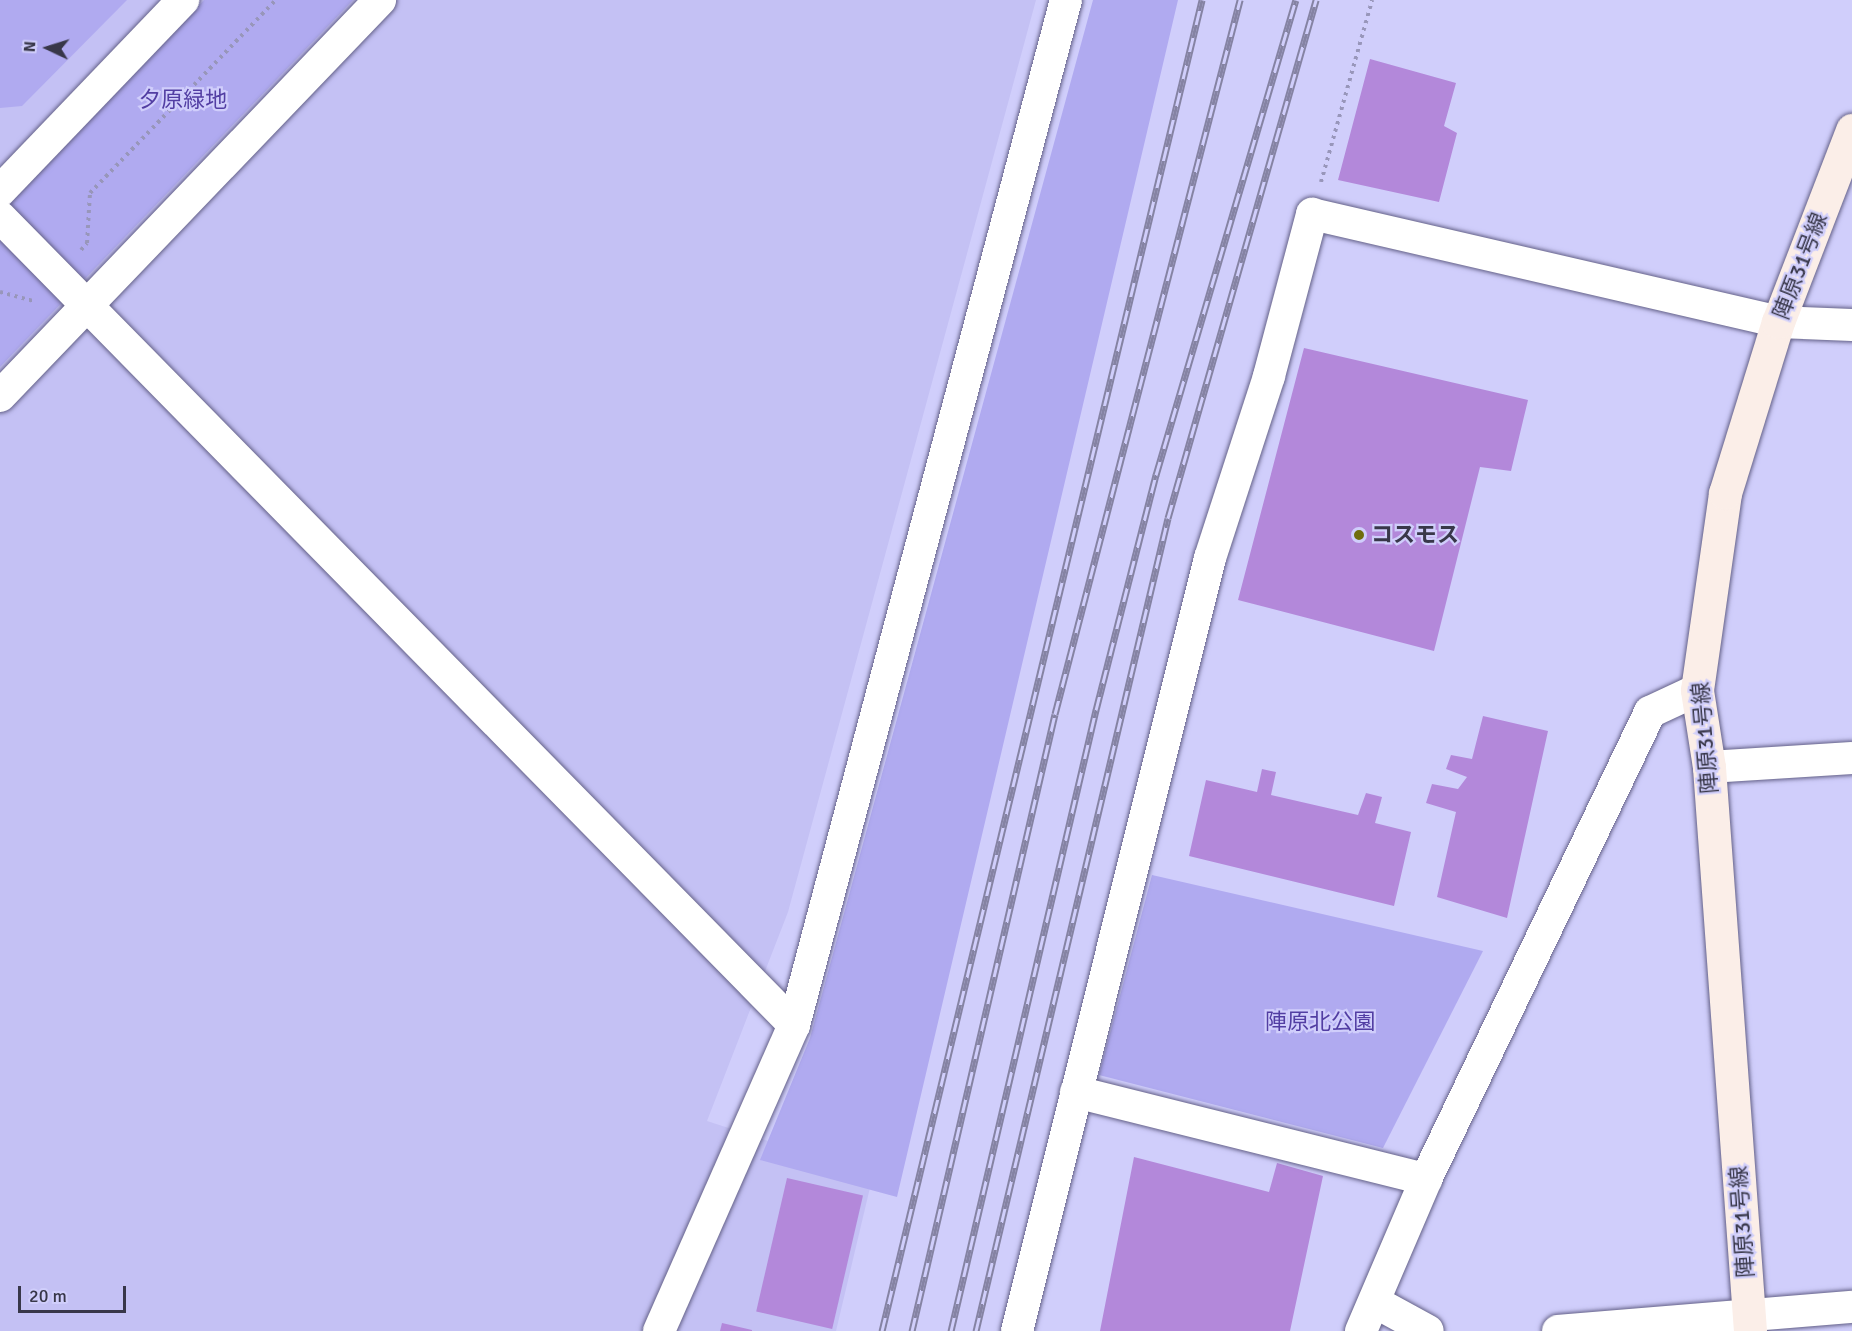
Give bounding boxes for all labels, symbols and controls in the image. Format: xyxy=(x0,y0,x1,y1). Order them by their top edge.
north arrow xyxy=(18,18,78,78)
text: N xyxy=(20,40,40,53)
park label: 夕原緑地 xyxy=(139,87,227,113)
street label: 陣原31号線 xyxy=(1768,209,1832,323)
place label: コスモス xyxy=(1371,522,1459,548)
marker: コスモス xyxy=(1352,528,1366,542)
street label: 陣原31号線 xyxy=(1687,681,1723,795)
park label: 陣原北公園 xyxy=(1265,1009,1375,1035)
street label: 陣原31号線 xyxy=(1725,1165,1759,1279)
scale bar xyxy=(21,1274,129,1312)
text: 20 m xyxy=(29,1285,67,1307)

